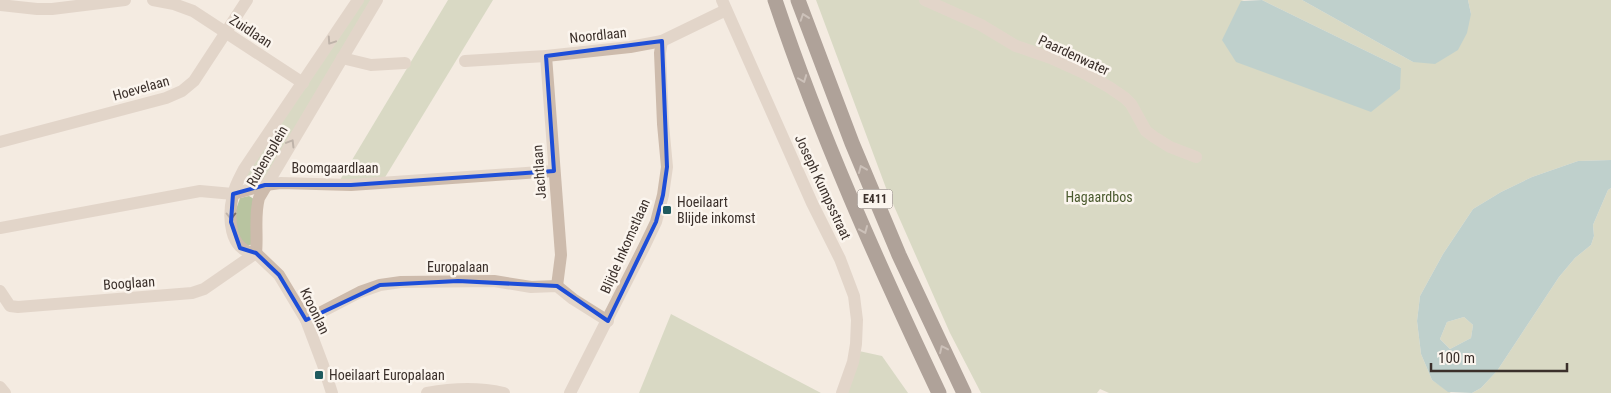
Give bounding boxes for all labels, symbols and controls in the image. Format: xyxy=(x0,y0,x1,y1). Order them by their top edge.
street label: Zuidlaan xyxy=(227,11,275,51)
one-way arrow xyxy=(800,13,810,22)
street label: Noordlaan xyxy=(569,24,627,46)
street label: Paardenwater xyxy=(1036,32,1112,78)
one-way arrow xyxy=(327,35,337,44)
street label: Hoevelaan xyxy=(111,72,171,104)
one-way arrow xyxy=(797,74,807,83)
street label: Rubensplein xyxy=(243,123,291,189)
street label: Joseph Kumpsstraat xyxy=(792,132,854,242)
one-way arrow xyxy=(284,139,294,148)
street label: Jachtlaan xyxy=(529,144,549,200)
street label: Boomgaardlaan xyxy=(291,160,379,176)
one-way arrow xyxy=(858,165,869,174)
park label: Hagaardbos xyxy=(1065,189,1133,205)
road number: E411 xyxy=(858,190,892,208)
place label: Hoeilaart Blijde inkomst xyxy=(677,194,755,226)
street label: Blijde Inkomstlaan xyxy=(597,196,653,296)
marker: Hoeilaart Blijde inkomst xyxy=(661,204,673,216)
one-way arrow xyxy=(226,212,236,220)
one-way arrow xyxy=(858,225,868,233)
street label: Europalaan xyxy=(427,259,489,275)
street label: Booglaan xyxy=(102,273,156,293)
street label: Kroonlan xyxy=(297,285,333,337)
scale bar xyxy=(1431,340,1567,372)
one-way arrow xyxy=(939,345,950,354)
text: 100 m xyxy=(1438,349,1475,367)
place label: Hoeilaart Europalaan xyxy=(329,367,445,383)
marker: Hoeilaart Europalaan xyxy=(313,369,325,381)

